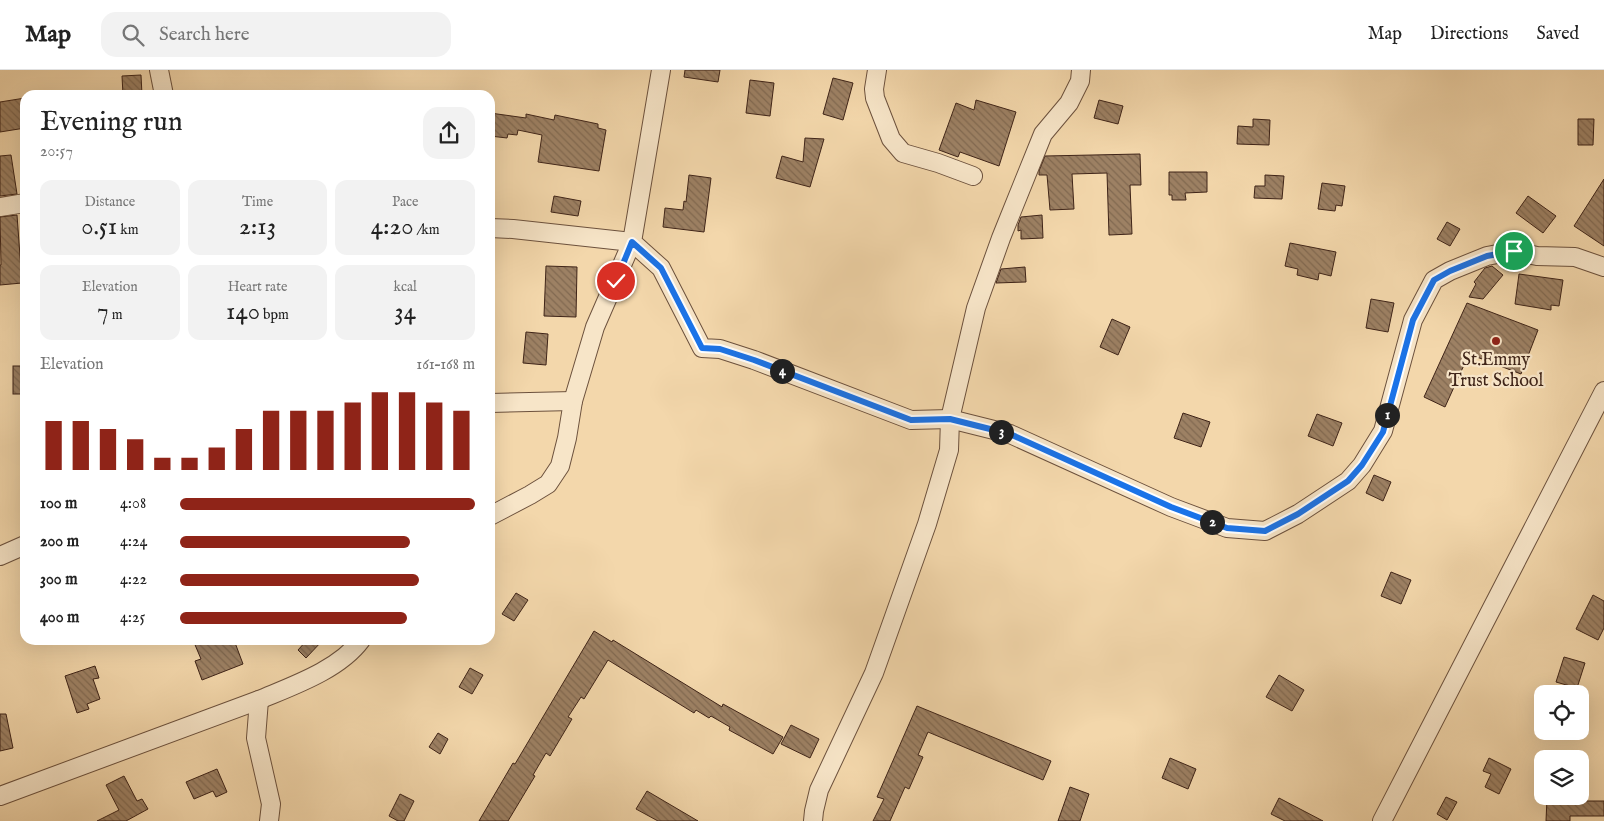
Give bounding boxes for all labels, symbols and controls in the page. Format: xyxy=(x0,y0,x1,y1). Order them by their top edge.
search box xyxy=(101,12,451,57)
text: Map xyxy=(25,19,71,50)
icon: search xyxy=(119,21,147,49)
text: Search here xyxy=(159,23,250,47)
text: Map xyxy=(1368,23,1402,46)
text: Directions xyxy=(1430,23,1508,46)
text: Saved xyxy=(1536,23,1579,46)
text: Evening run xyxy=(40,105,183,140)
button: share xyxy=(423,107,475,159)
text: 20:57 xyxy=(40,142,73,162)
text: Distance xyxy=(85,193,135,211)
text: Time xyxy=(242,193,273,211)
text: Pace xyxy=(392,193,418,211)
text: 0.51 xyxy=(81,211,117,243)
text: 2:13 xyxy=(239,211,276,243)
text: 4:20 xyxy=(371,211,414,243)
text: km xyxy=(117,221,139,239)
text: /km xyxy=(414,221,440,239)
pin xyxy=(1493,230,1535,272)
icon: arrive xyxy=(1500,237,1528,265)
pin xyxy=(595,260,637,302)
icon: check xyxy=(602,267,630,295)
text: Elevation xyxy=(82,278,138,296)
text: Heart rate xyxy=(228,278,287,296)
text: kcal xyxy=(393,278,417,296)
text: 7 xyxy=(97,296,109,328)
text: 140 xyxy=(226,296,260,328)
text: 34 xyxy=(394,296,416,328)
text: m xyxy=(109,306,123,324)
text: bpm xyxy=(260,306,289,324)
marker: St.Emmy Trust School xyxy=(1490,335,1502,347)
place label: St.Emmy Trust School xyxy=(1449,349,1543,393)
text: Elevation xyxy=(40,355,103,375)
text: 161–168 m xyxy=(416,355,475,375)
pin: 4 xyxy=(770,358,794,384)
text: 4 xyxy=(779,362,786,380)
pin: 1 xyxy=(1374,402,1400,428)
text: 1 xyxy=(1385,406,1390,424)
pin: 3 xyxy=(988,420,1014,444)
text: 3 xyxy=(999,423,1004,441)
text: 100 m xyxy=(40,494,77,514)
text: 4:08 xyxy=(120,494,146,514)
pin: 2 xyxy=(1200,510,1224,534)
text: 2 xyxy=(1209,513,1216,531)
text: 200 m xyxy=(40,532,79,552)
text: 4:24 xyxy=(120,532,147,552)
text: 300 m xyxy=(40,570,78,590)
text: 4:22 xyxy=(120,570,147,590)
text: 400 m xyxy=(40,608,79,628)
text: 4:25 xyxy=(120,608,145,628)
map controls xyxy=(1534,685,1589,805)
button: locate xyxy=(1534,685,1589,740)
button: layers xyxy=(1534,750,1589,805)

